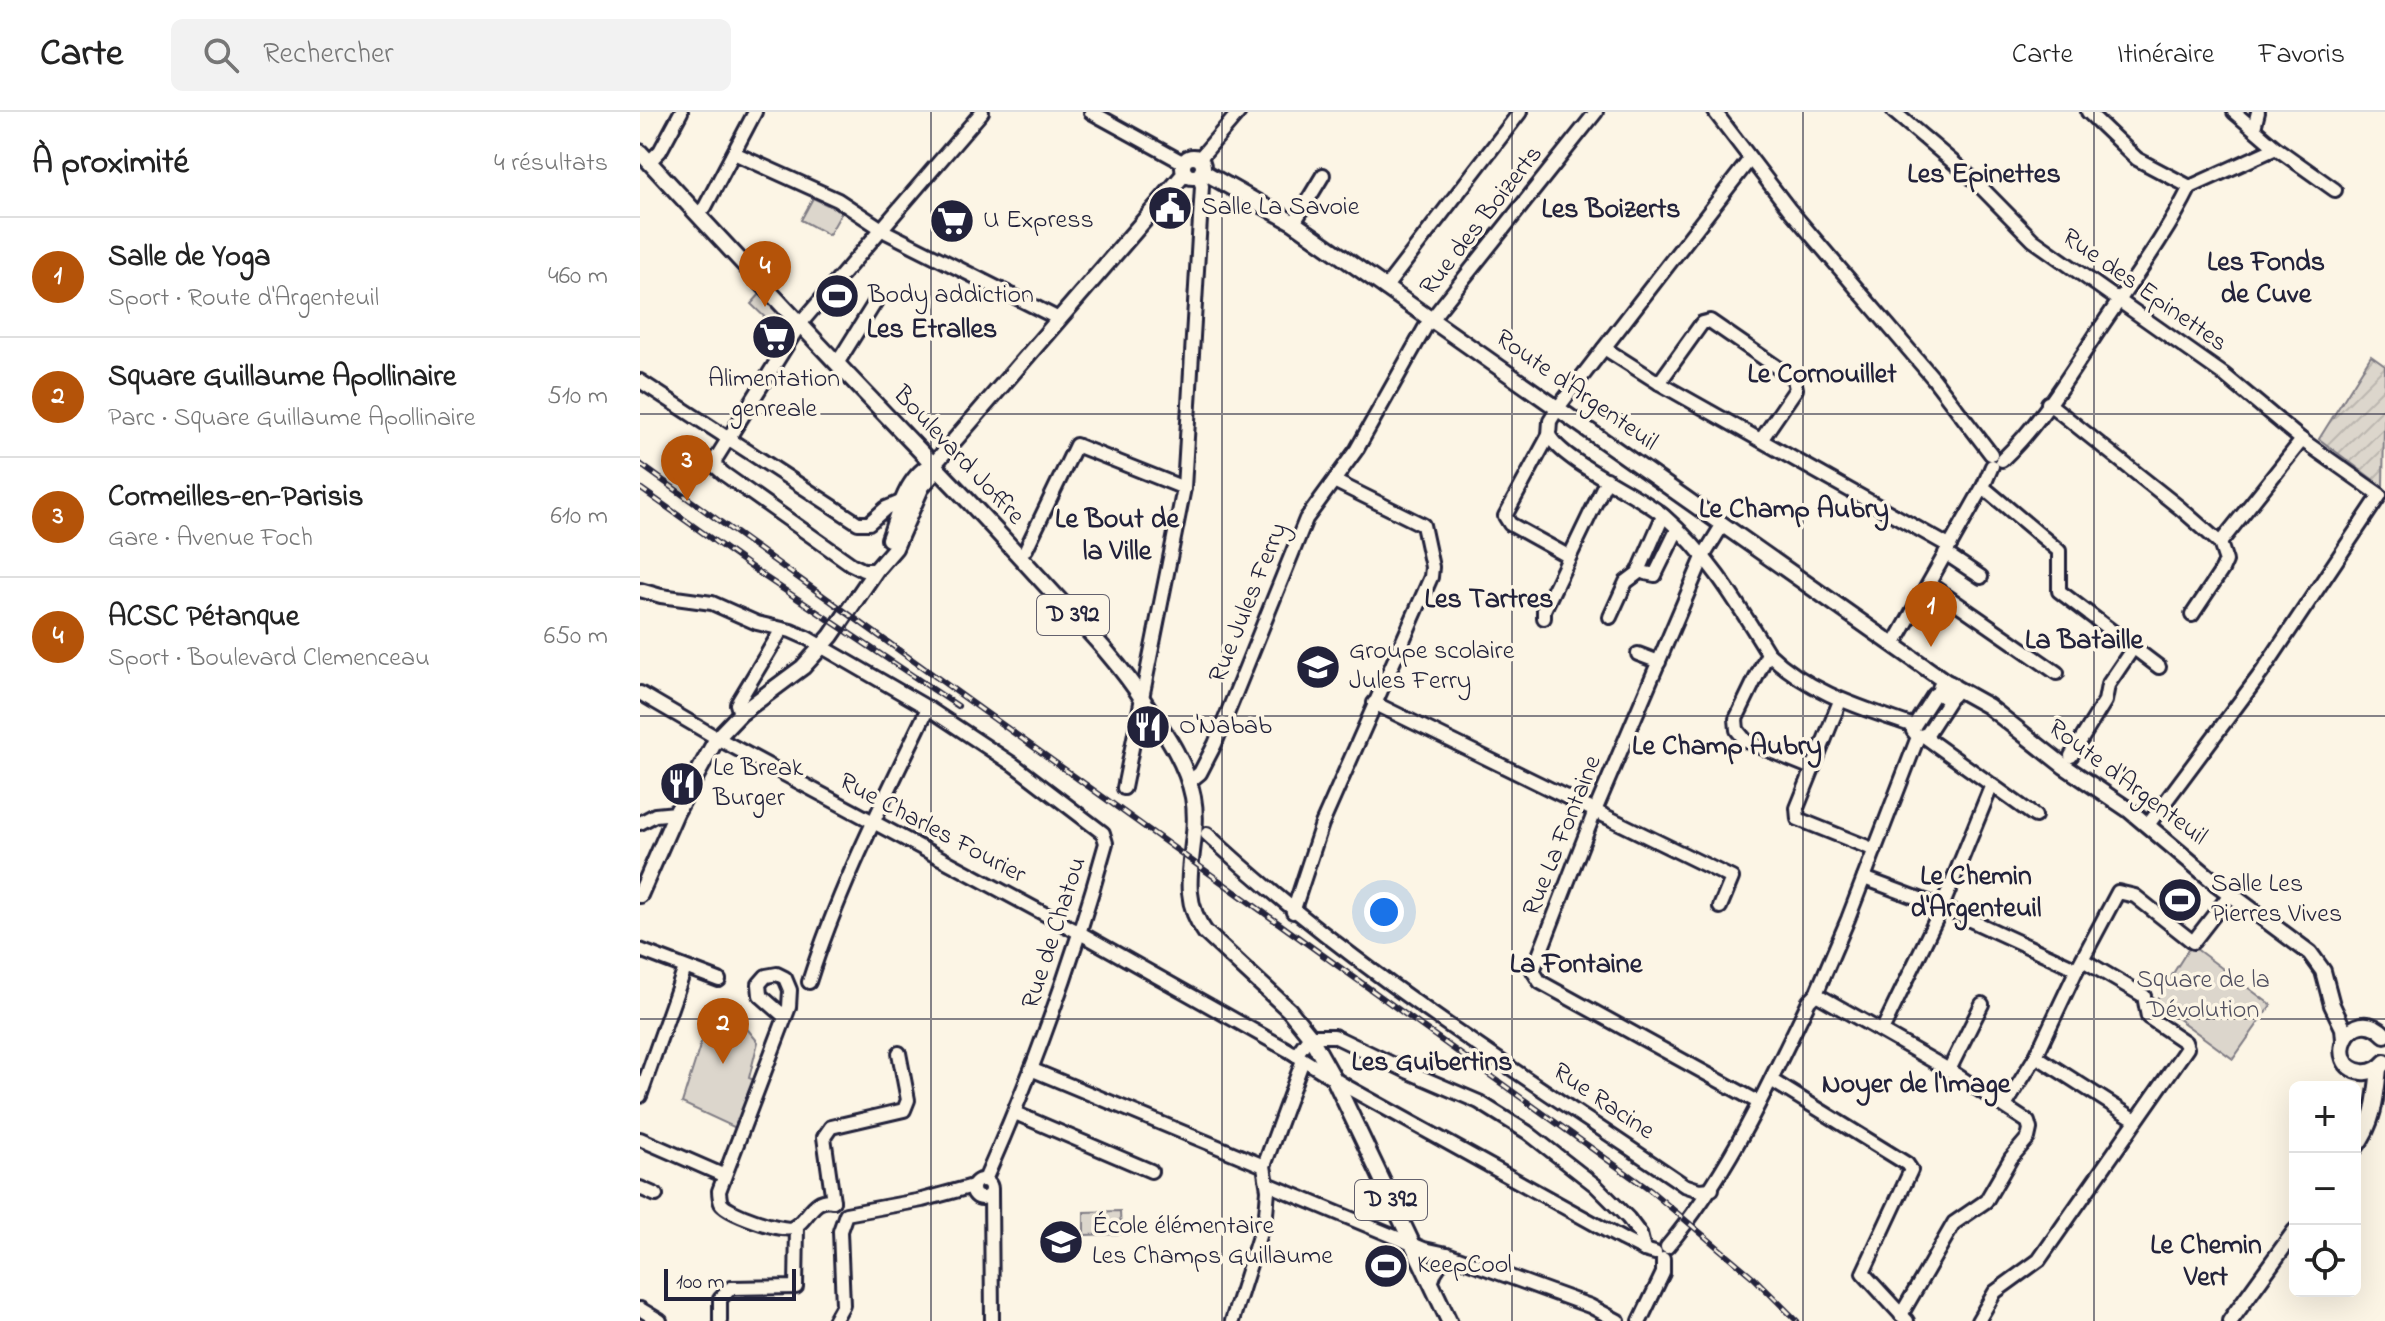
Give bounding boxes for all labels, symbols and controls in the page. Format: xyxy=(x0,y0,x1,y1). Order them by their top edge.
search box xyxy=(171,19,731,91)
text: Carte xyxy=(40,27,123,83)
icon: search xyxy=(199,33,243,77)
text: Rechercher xyxy=(263,33,394,77)
text: Carte xyxy=(2012,35,2073,76)
text: Itinéraire xyxy=(2117,35,2214,76)
text: Favoris xyxy=(2258,35,2345,76)
street label: Rue des Boizerts xyxy=(1411,138,1553,304)
text: À proximité xyxy=(32,139,189,189)
text: 4 résultats xyxy=(494,145,608,183)
district label: Les Epinettes xyxy=(1907,155,2061,196)
public building icon: Salle La Savoie xyxy=(1146,184,1194,232)
place label: Salle La Savoie xyxy=(1201,189,1360,227)
district label: Les Boizerts xyxy=(1541,190,1681,231)
supermarket icon: U Express xyxy=(928,197,976,245)
place label: U Express xyxy=(983,202,1094,240)
street label: Rue des Epinettes xyxy=(2053,220,2235,362)
text: Salle de Yoga xyxy=(108,236,270,280)
pin: 4 xyxy=(739,241,791,307)
district label: Les Fonds de Cuve xyxy=(2207,243,2325,316)
text: 1 xyxy=(54,258,62,296)
text: 460 m xyxy=(548,258,608,296)
sports icon: Body addiction xyxy=(813,272,861,320)
place label: Body addiction xyxy=(867,277,1034,315)
text: Sport · Route d'Argenteuil xyxy=(108,280,379,318)
district label: Les Etralles xyxy=(867,310,997,351)
supermarket icon: Alimentation genreale xyxy=(750,313,798,361)
street label: Route d'Argenteuil xyxy=(1487,321,1665,461)
district label: Le Cornouillet xyxy=(1747,355,1897,396)
text: Square Guillaume Apollinaire xyxy=(108,356,456,400)
place label: Alimentation genreale xyxy=(708,361,840,429)
street label: Boulevard Joffre xyxy=(882,377,1033,535)
text: 2 xyxy=(52,378,64,416)
text: 510 m xyxy=(547,378,608,416)
text: Parc · Square Guillaume Apollinaire xyxy=(108,400,475,438)
pin: 3 xyxy=(661,435,713,501)
text: Cormeilles-en-Parisis xyxy=(108,476,363,520)
district label: Le Champ Aubry xyxy=(1699,490,1889,531)
text: 3 xyxy=(53,498,63,536)
text: 610 m xyxy=(550,498,608,536)
district label: Le Bout de la Ville xyxy=(1055,500,1180,573)
street label: Rue Jules Ferry xyxy=(1200,517,1298,689)
text: Gare · Avenue Foch xyxy=(108,520,313,558)
district label: Les Tartres xyxy=(1425,580,1553,621)
pin: 1 xyxy=(1905,581,1957,647)
road number: D 392 xyxy=(1037,595,1109,635)
text: ACSC Pétanque xyxy=(108,596,299,640)
text: 4 xyxy=(53,618,63,656)
text: 650 m xyxy=(544,618,608,656)
district label: La Bataille xyxy=(2025,621,2144,662)
place label: Groupe scolaire Jules Ferry xyxy=(1349,633,1515,701)
text: Sport · Boulevard Clemenceau xyxy=(108,640,430,678)
school or university icon: Groupe scolaire Jules Ferry xyxy=(1294,643,1342,691)
restaurant icon: O'Nabab xyxy=(1124,703,1172,751)
place label: O'Nabab xyxy=(1179,708,1272,746)
street label: Route d'Argenteuil xyxy=(2039,710,2215,856)
district label: Le Champ Aubry xyxy=(1632,727,1822,768)
place label: Le Break Burger xyxy=(712,750,804,818)
street label: Rue La Fontaine xyxy=(1513,750,1613,922)
restaurant icon: Le Break Burger xyxy=(658,760,706,808)
street label: Rue Charles Fourier xyxy=(832,764,1033,895)
street label: Rue de Chatou xyxy=(1013,852,1097,1014)
district label: Le Chemin d'Argenteuil xyxy=(1910,857,2042,931)
place label: Salle Les Pierres Vives xyxy=(2211,866,2342,934)
sports icon: Salle Les Pierres Vives xyxy=(2156,876,2204,924)
your location xyxy=(1364,892,1404,932)
district label: La Fontaine xyxy=(1510,945,1644,986)
park label: Square de la Dévolution xyxy=(2136,962,2270,1030)
pin: 2 xyxy=(697,998,749,1064)
district label: Les Guibertins xyxy=(1351,1043,1513,1084)
street label: Rue Racine xyxy=(1544,1054,1662,1150)
district label: Noyer de l'Image xyxy=(1822,1065,2012,1107)
map controls xyxy=(2289,1081,2361,1297)
button: + xyxy=(2289,1081,2361,1153)
button: − xyxy=(2289,1153,2361,1225)
road number: D 392 xyxy=(1355,1180,1427,1220)
place label: École élémentaire Les Champs Guillaume xyxy=(1092,1208,1333,1276)
school or university icon: École élémentaire Les Champs Guillaume xyxy=(1037,1218,1085,1266)
button: locate xyxy=(2289,1225,2361,1297)
district label: Le Chemin Vert xyxy=(2150,1226,2262,1299)
sports icon: KeepCool xyxy=(1362,1242,1410,1290)
place label: KeepCool xyxy=(1417,1247,1512,1285)
scale bar xyxy=(664,1265,796,1301)
text: 100 m xyxy=(676,1267,725,1299)

